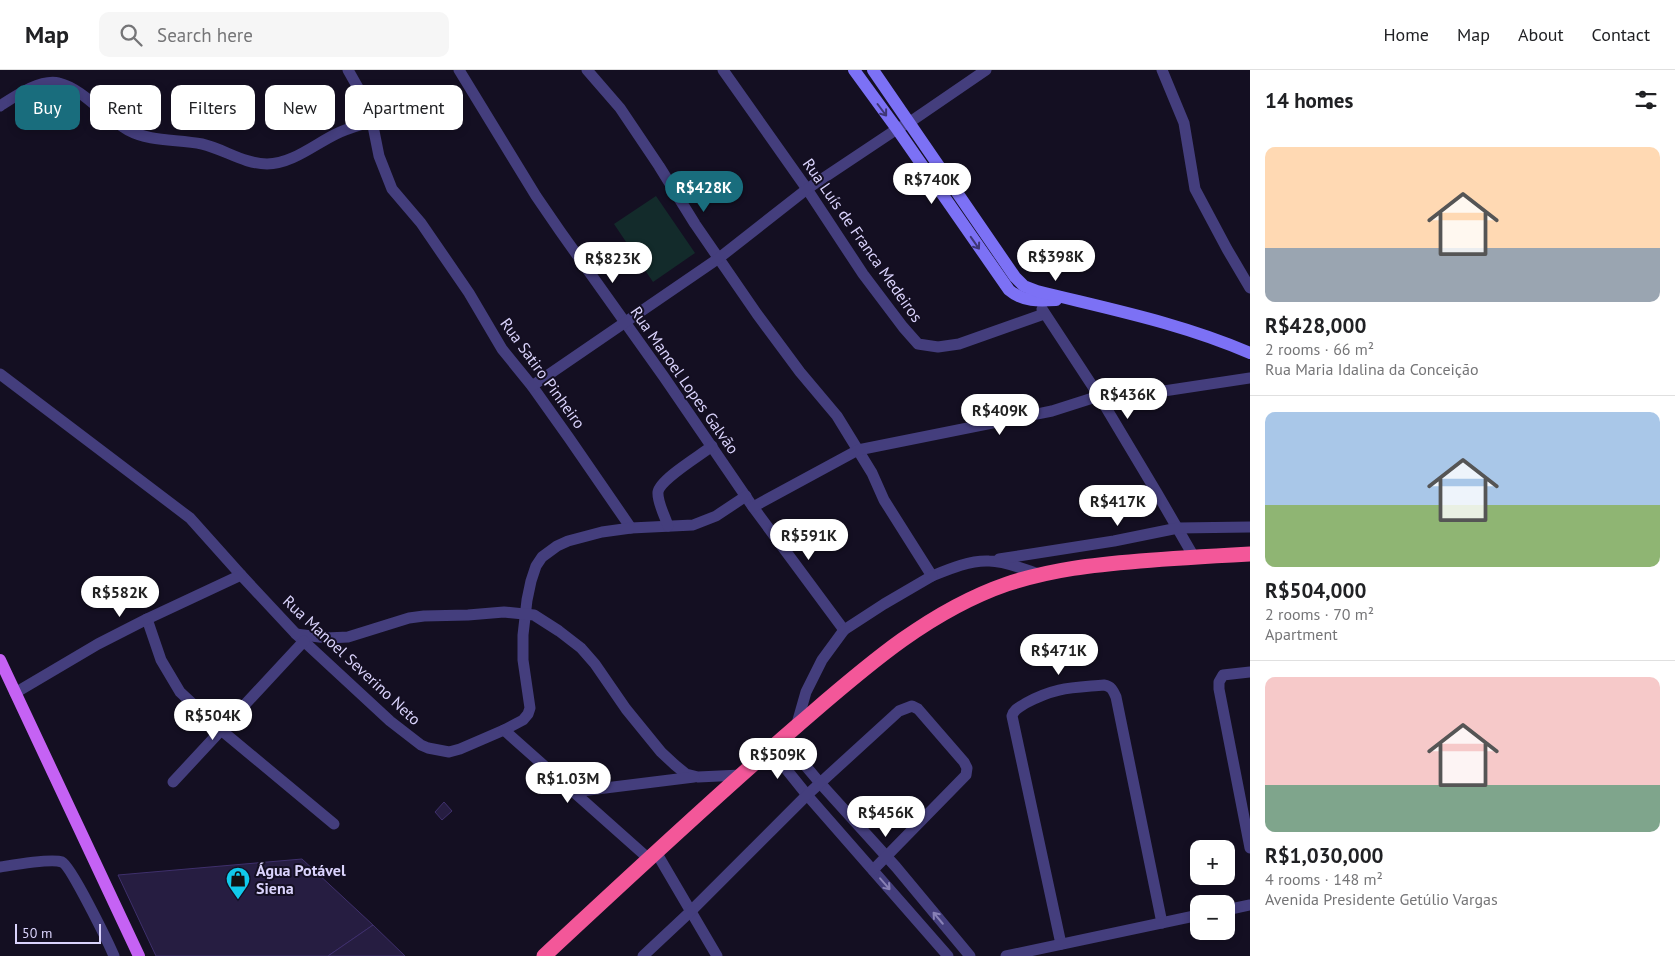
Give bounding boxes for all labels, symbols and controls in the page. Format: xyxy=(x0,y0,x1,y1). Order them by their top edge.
search box xyxy=(99,12,449,57)
text: Map xyxy=(25,19,69,50)
icon: search xyxy=(117,21,145,49)
text: Search here xyxy=(157,23,253,47)
text: Home xyxy=(1383,23,1429,46)
text: Map xyxy=(1457,23,1490,46)
text: About xyxy=(1518,23,1564,46)
text: Contact xyxy=(1592,23,1650,46)
chip: Buy xyxy=(15,85,80,130)
chip: Rent xyxy=(90,85,161,130)
chip: Filters xyxy=(171,85,255,130)
chip: New xyxy=(265,85,335,130)
chip: Apartment xyxy=(345,85,463,130)
icon: filters xyxy=(1632,86,1660,114)
text: 14 homes xyxy=(1265,87,1353,114)
one-way arrow xyxy=(877,102,888,116)
street label: Rua Luís de Franca Medeiros xyxy=(799,154,927,326)
pin: R$740K xyxy=(891,162,973,205)
text: R$740K xyxy=(904,169,960,189)
pin: R$428K xyxy=(663,170,745,213)
text: R$428K xyxy=(676,177,732,197)
icon: home xyxy=(1418,179,1508,269)
one-way arrow xyxy=(970,236,980,250)
pin: R$398K xyxy=(1015,240,1097,282)
pin: R$823K xyxy=(572,242,654,284)
text: R$398K xyxy=(1028,246,1084,266)
text: R$823K xyxy=(585,248,641,268)
street label: Rua Manoel Lopes Galvão xyxy=(626,302,744,458)
text: R$428,000 xyxy=(1265,312,1366,339)
street label: Rua Satiro Pinheiro xyxy=(496,314,590,432)
text: 2 rooms · 66 m² xyxy=(1265,339,1374,359)
text: Rua Maria Idalina da Conceição xyxy=(1265,359,1479,379)
pin: R$436K xyxy=(1087,378,1169,420)
text: R$436K xyxy=(1100,384,1156,404)
pin: R$409K xyxy=(959,394,1041,436)
text: R$409K xyxy=(972,400,1028,420)
icon: home xyxy=(1418,445,1508,535)
pin: R$417K xyxy=(1077,484,1159,527)
text: R$417K xyxy=(1090,491,1146,511)
pin: R$591K xyxy=(768,518,850,561)
text: R$591K xyxy=(781,525,837,545)
pin: R$582K xyxy=(79,576,161,618)
text: R$504,000 xyxy=(1265,577,1366,604)
text: R$582K xyxy=(92,582,148,602)
street label: Rua Manoel Severino Neto xyxy=(279,591,425,729)
text: 2 rooms · 70 m² xyxy=(1265,604,1374,624)
text: Apartment xyxy=(1265,624,1338,644)
pin: R$471K xyxy=(1018,634,1100,676)
text: R$471K xyxy=(1031,640,1087,660)
pin: R$504K xyxy=(172,698,254,741)
text: R$504K xyxy=(185,705,241,725)
icon: home xyxy=(1418,710,1508,800)
pin: R$509K xyxy=(737,738,819,780)
text: R$509K xyxy=(750,744,806,764)
pin: R$1.03M xyxy=(522,762,614,804)
text: R$1.03M xyxy=(537,768,599,788)
pin: R$456K xyxy=(845,796,927,838)
text: R$456K xyxy=(858,802,914,822)
map controls xyxy=(1190,840,1235,940)
button: + xyxy=(1190,840,1235,885)
text: R$1,030,000 xyxy=(1265,842,1383,869)
place label: Água Potável Siena xyxy=(256,860,346,898)
shop icon: Água Potável Siena xyxy=(225,866,251,900)
text: 4 rooms · 148 m² xyxy=(1265,869,1383,889)
one-way arrow xyxy=(879,878,891,891)
text: Avenida Presidente Getúlio Vargas xyxy=(1265,889,1498,909)
button: − xyxy=(1190,895,1235,940)
one-way arrow xyxy=(933,912,944,925)
scale bar xyxy=(15,921,101,944)
text: 50 m xyxy=(22,924,52,942)

